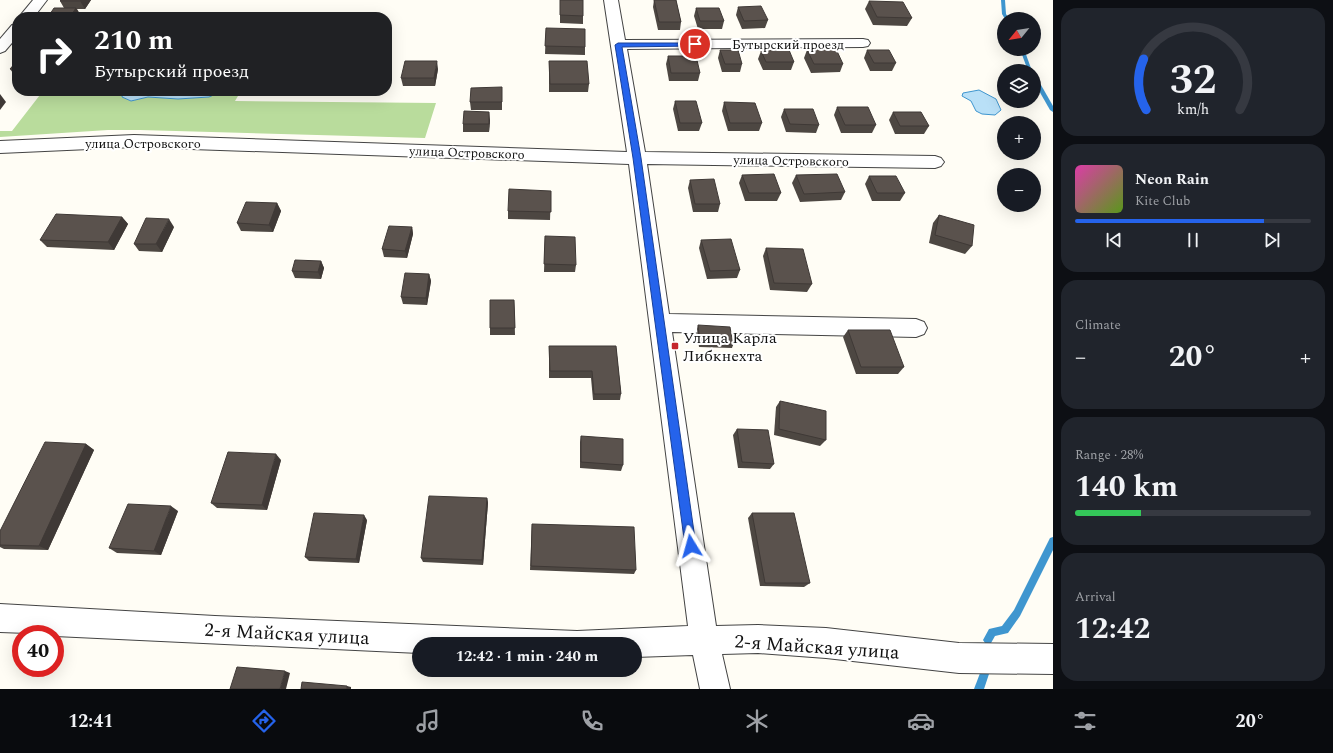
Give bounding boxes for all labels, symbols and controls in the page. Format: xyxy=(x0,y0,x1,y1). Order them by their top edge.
north arrow xyxy=(997,12,1041,56)
map controls xyxy=(997,12,1041,212)
text: 210 m xyxy=(94,19,173,62)
pin xyxy=(678,27,712,61)
icon: right xyxy=(28,28,80,80)
icon: arrive xyxy=(684,33,706,55)
street label: Бутырский проезд xyxy=(732,35,844,55)
text: 32 xyxy=(1170,49,1216,112)
text: Бутырский проезд xyxy=(94,58,249,85)
button: layers xyxy=(997,64,1041,108)
text: km/h xyxy=(1177,99,1209,121)
button: + xyxy=(997,116,1041,160)
street label: улица Островского xyxy=(84,134,201,154)
street label: улица Островского xyxy=(408,141,525,165)
street label: улица Островского xyxy=(732,150,849,172)
button: − xyxy=(997,168,1041,212)
text: Neon Rain xyxy=(1135,168,1209,191)
text: Kite Club xyxy=(1135,191,1190,211)
icon: previous xyxy=(1103,229,1125,251)
icon: pause xyxy=(1182,229,1204,251)
icon: next xyxy=(1261,229,1283,251)
text: Climate xyxy=(1075,315,1121,335)
place label: Улица Карла Либкнехта xyxy=(683,326,777,368)
text: 20° xyxy=(1169,334,1217,380)
marker: Улица Карла Либкнехта xyxy=(670,341,680,351)
text: − xyxy=(1075,341,1086,374)
text: + xyxy=(1300,341,1311,374)
text: Range · 28% xyxy=(1075,445,1143,465)
text: 140 km xyxy=(1075,464,1178,510)
position arrow xyxy=(670,525,712,567)
text: Arrival xyxy=(1075,587,1116,607)
text: 12:42 xyxy=(1075,606,1150,652)
street label: 2-я Майская улица xyxy=(204,616,371,653)
speed limit sign: 40 xyxy=(12,625,64,677)
street label: 2-я Майская улица xyxy=(733,627,901,668)
text: 12:42 · 1 min · 240 m xyxy=(456,645,598,668)
icon: directions xyxy=(250,707,278,735)
icon: music xyxy=(414,707,442,735)
icon: phone xyxy=(578,707,606,735)
icon: climate xyxy=(743,707,771,735)
icon: car xyxy=(907,707,935,735)
icon: filters xyxy=(1071,707,1099,735)
text: 12:41 xyxy=(68,708,113,735)
text: 20° xyxy=(1236,708,1265,735)

